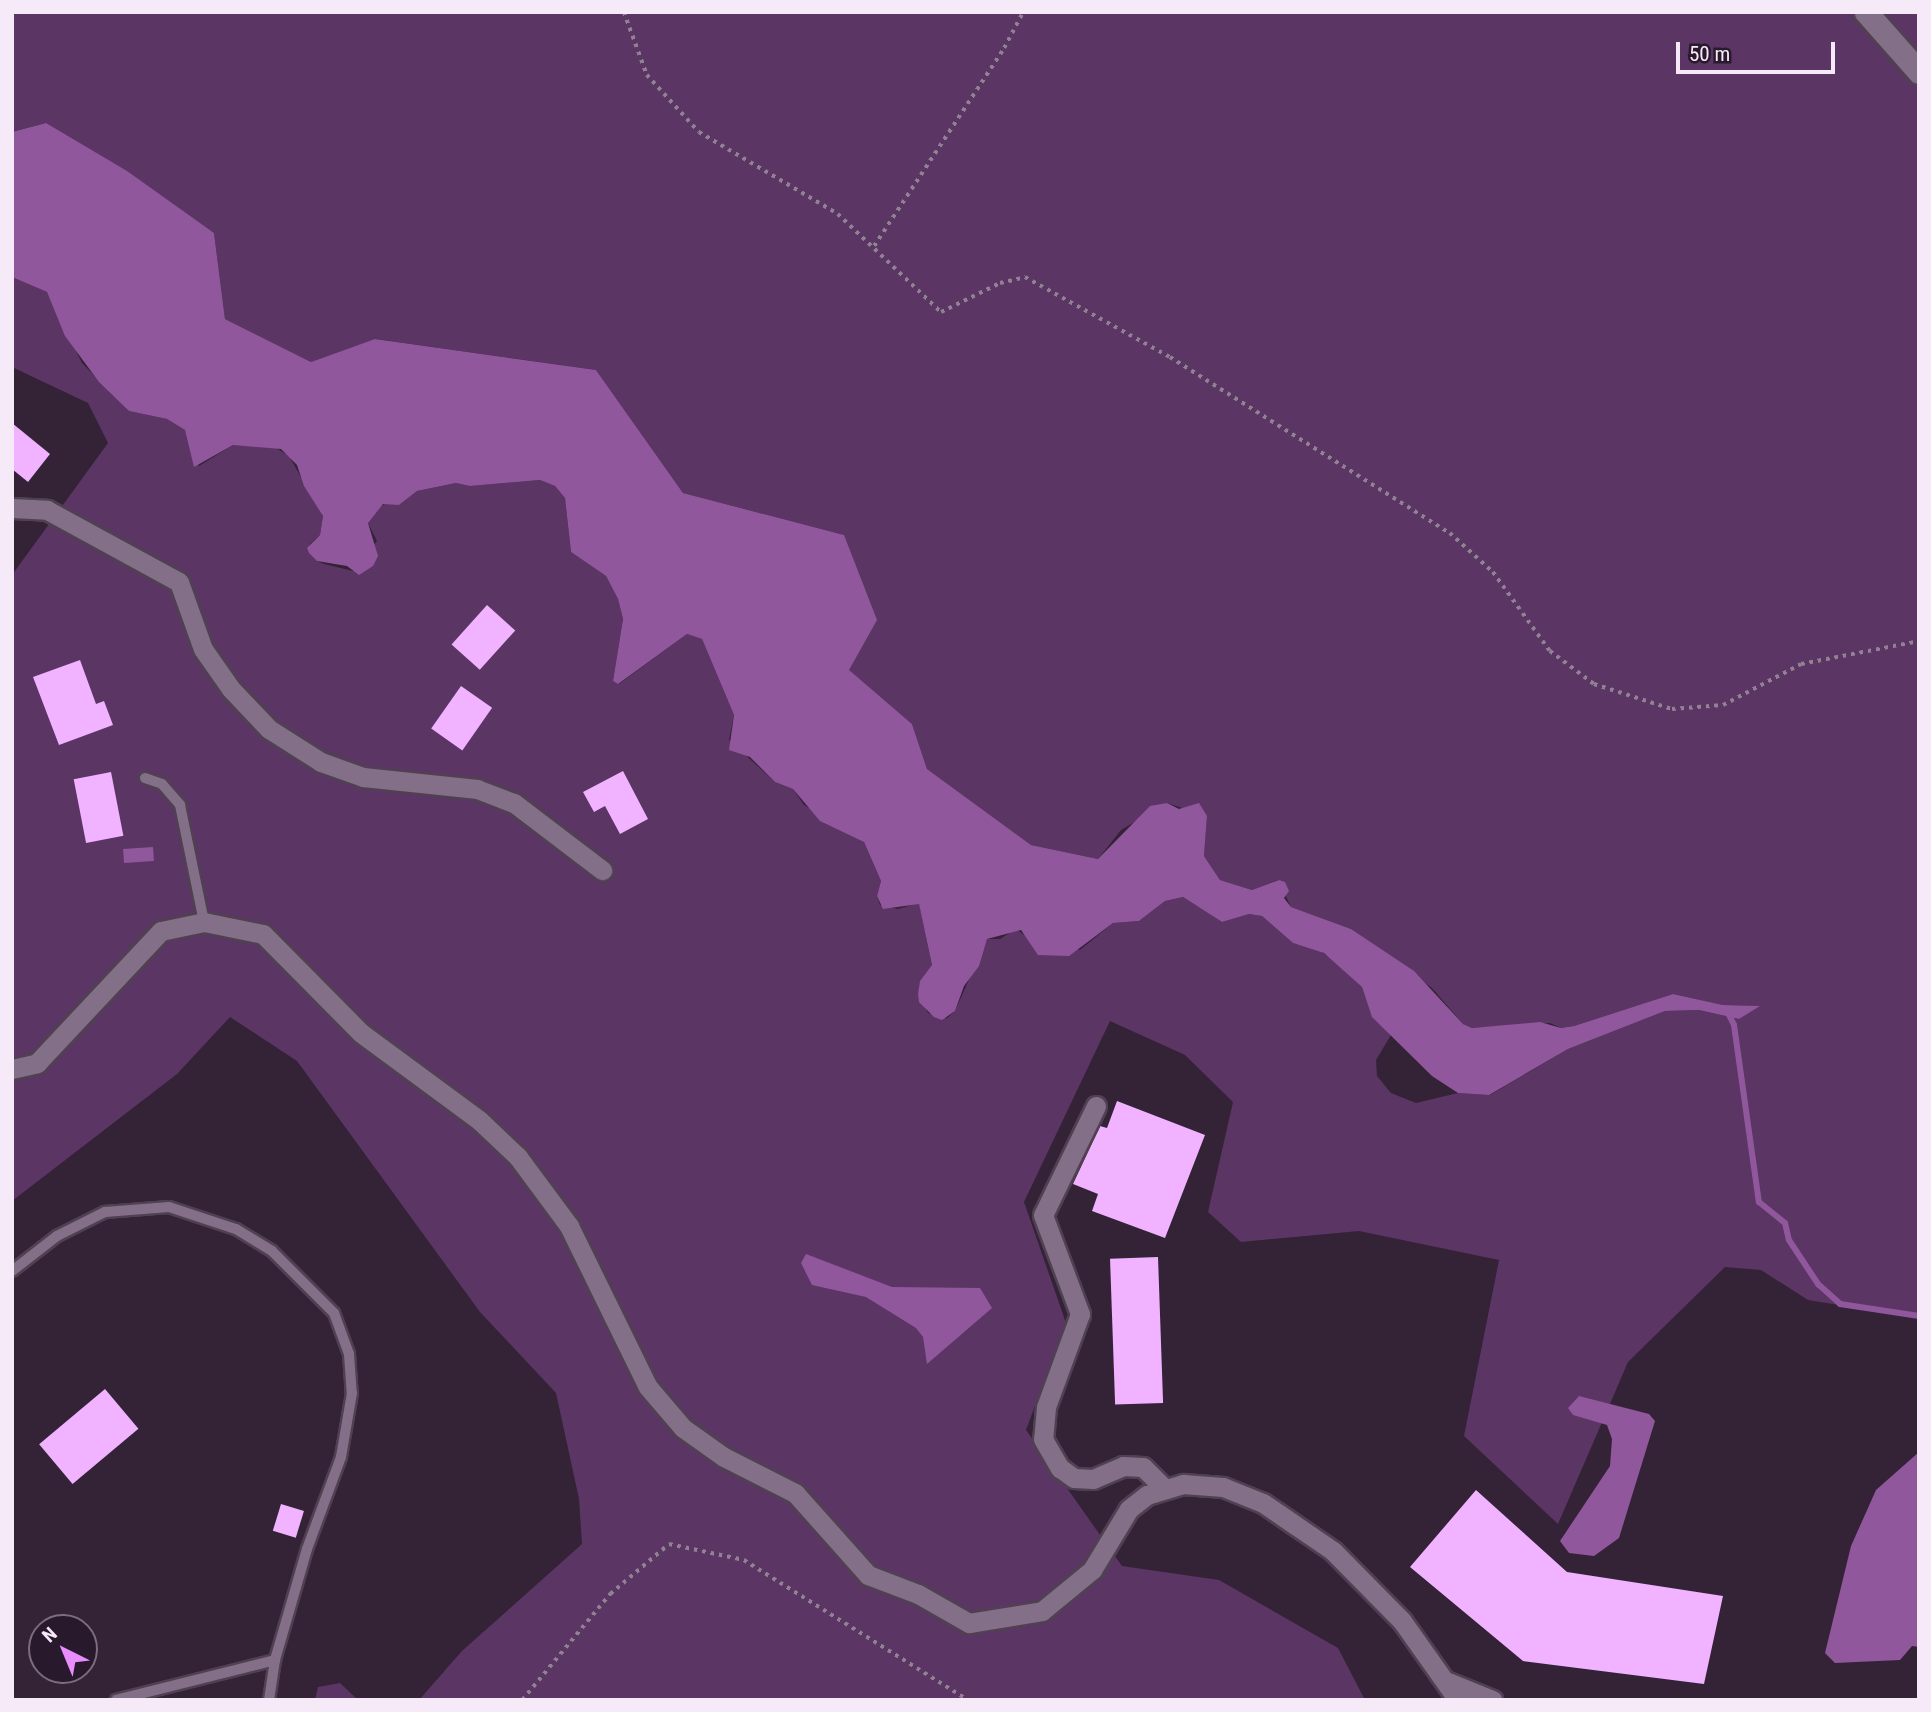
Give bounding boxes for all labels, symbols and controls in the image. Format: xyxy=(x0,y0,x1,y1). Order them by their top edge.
scale bar xyxy=(1679,28,1838,72)
text: 50 m xyxy=(1689,42,1730,66)
north arrow xyxy=(28,1614,98,1684)
text: N xyxy=(38,1622,62,1647)

